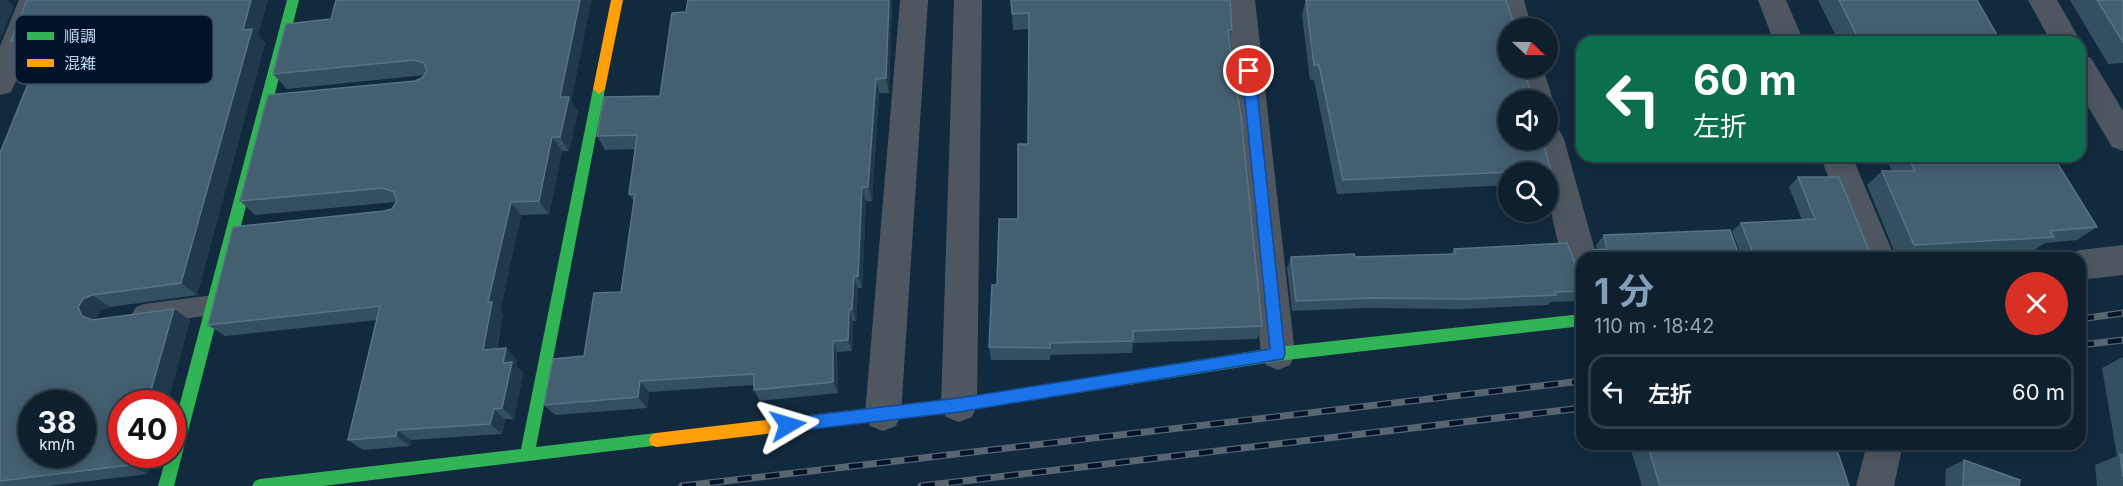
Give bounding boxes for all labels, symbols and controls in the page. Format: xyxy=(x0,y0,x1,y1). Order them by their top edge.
legend xyxy=(15,15,213,84)
north arrow xyxy=(1498,18,1558,78)
map controls xyxy=(1498,18,1558,222)
text: 順調 xyxy=(64,26,96,46)
pin xyxy=(1223,45,1274,96)
text: 混雑 xyxy=(64,53,96,73)
icon: arrive xyxy=(1232,54,1265,87)
text: 60 m xyxy=(1693,54,1797,105)
icon: left xyxy=(1594,60,1672,138)
button: sound xyxy=(1498,90,1558,150)
text: 左折 xyxy=(1693,110,1747,143)
button: search xyxy=(1498,162,1558,222)
text: 1 分 xyxy=(1594,269,1654,313)
button: close xyxy=(2005,272,2068,335)
text: 110 m · 18:42 xyxy=(1594,314,1714,338)
icon: left xyxy=(1597,375,1630,408)
text: 60 m xyxy=(2012,379,2065,405)
text: 左折 xyxy=(1648,381,1692,407)
speed limit sign: 40 xyxy=(108,390,186,468)
position arrow xyxy=(756,393,820,457)
text: 38 xyxy=(38,404,76,440)
text: km/h xyxy=(39,435,75,454)

